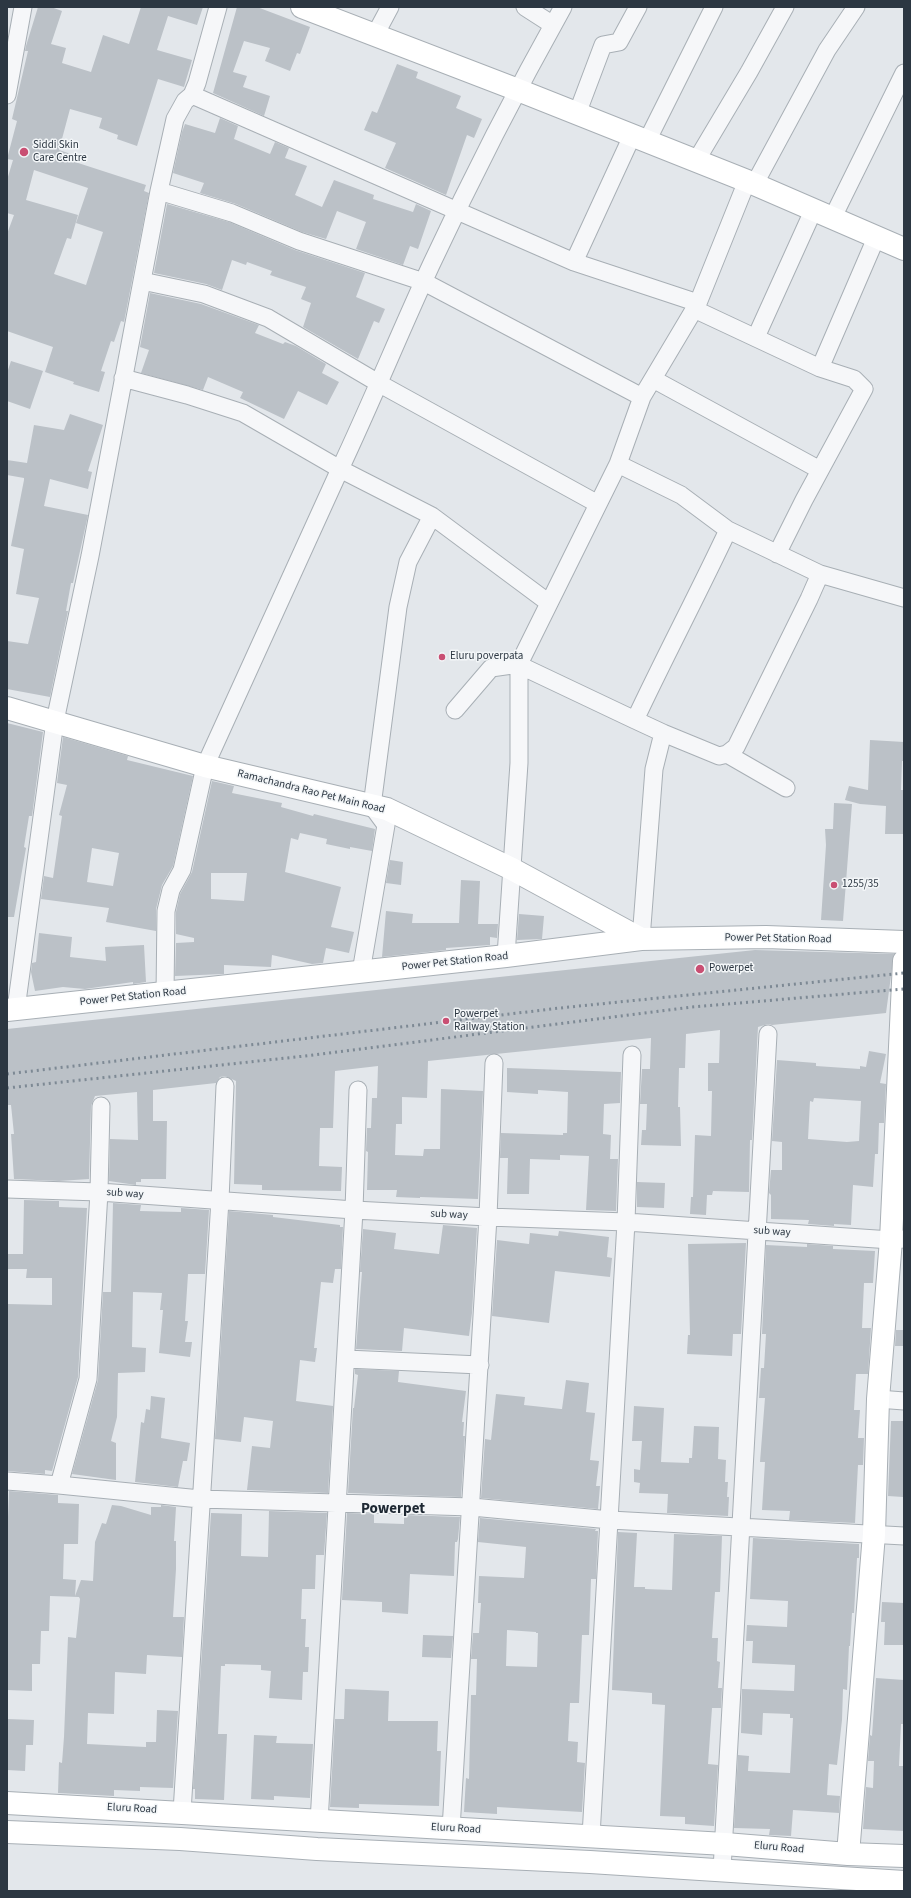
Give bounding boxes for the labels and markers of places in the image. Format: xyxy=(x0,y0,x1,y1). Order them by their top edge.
place label: Siddi Skin Care Centre xyxy=(33,139,87,165)
marker: Siddi Skin Care Centre xyxy=(18,146,30,158)
place label: Eluru poverpata xyxy=(450,650,523,664)
marker: Eluru poverpata xyxy=(437,652,447,662)
place label: 1255/35 xyxy=(842,878,879,892)
marker: 1255/35 xyxy=(829,880,839,890)
place label: Powerpet xyxy=(709,962,753,976)
marker: Powerpet xyxy=(694,963,706,975)
place label: Powerpet Railway Station xyxy=(454,1008,525,1034)
marker: Powerpet Railway Station xyxy=(441,1016,451,1026)

